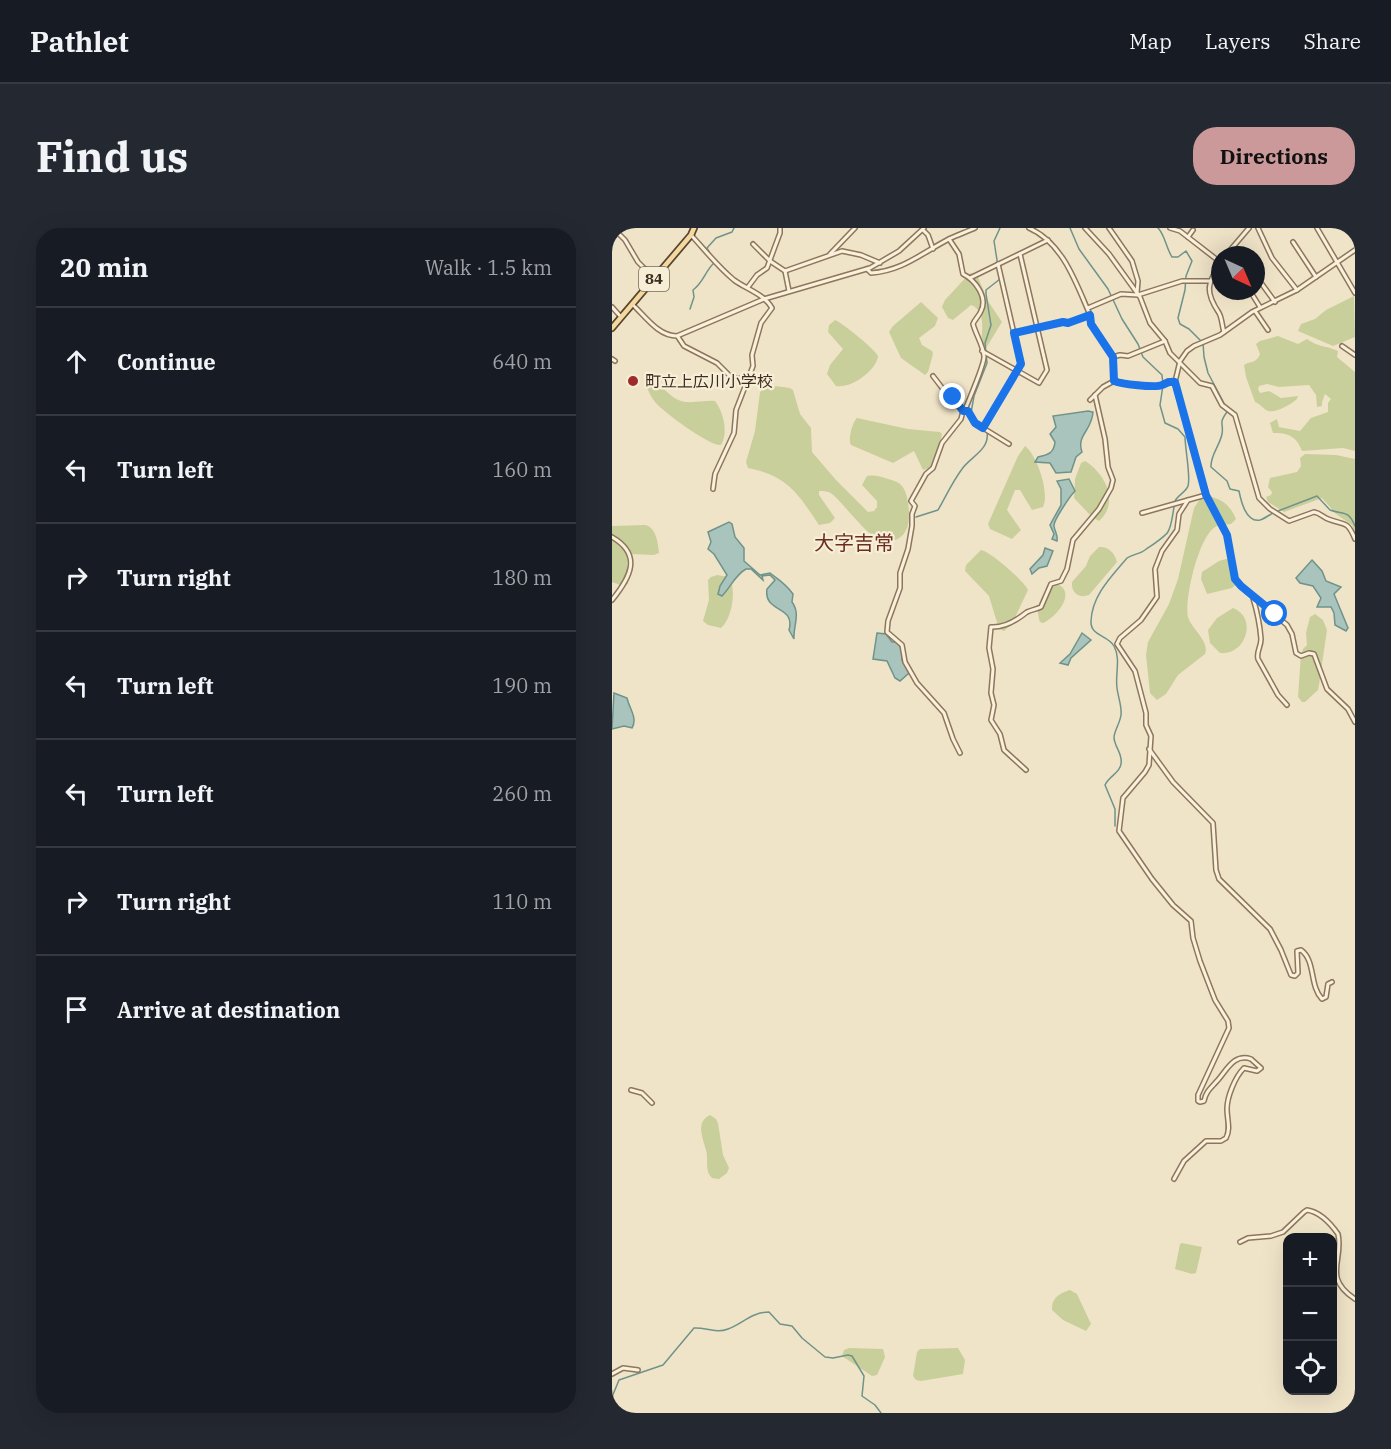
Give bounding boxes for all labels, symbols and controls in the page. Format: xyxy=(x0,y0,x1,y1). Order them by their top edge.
text: Pathlet xyxy=(30,23,129,60)
text: Map xyxy=(1129,27,1172,55)
text: Layers xyxy=(1205,27,1271,55)
text: Share xyxy=(1304,27,1361,55)
button: Directions xyxy=(1193,127,1355,185)
text: Find us xyxy=(36,129,188,184)
north arrow xyxy=(1211,246,1265,300)
text: 20 min xyxy=(60,250,148,284)
text: Walk · 1.5 km xyxy=(425,254,552,281)
road number: 84 xyxy=(639,267,669,291)
icon: ahead xyxy=(60,345,93,378)
text: Continue xyxy=(117,347,216,376)
text: 640 m xyxy=(492,348,552,375)
place label: 町立上広川小学校 xyxy=(645,371,773,391)
marker: 町立上広川小学校 xyxy=(626,374,640,388)
route end xyxy=(939,383,965,409)
icon: left xyxy=(60,453,93,486)
text: Turn left xyxy=(117,455,213,484)
text: 160 m xyxy=(492,456,552,483)
district label: 大字吉常 xyxy=(814,529,894,556)
icon: right xyxy=(60,561,93,594)
text: Turn right xyxy=(117,563,231,592)
text: 180 m xyxy=(492,564,552,591)
route start xyxy=(1261,600,1287,626)
icon: left xyxy=(60,669,93,702)
text: Turn left xyxy=(117,671,213,700)
text: 190 m xyxy=(492,672,552,699)
icon: left xyxy=(60,777,93,810)
text: Turn left xyxy=(117,779,213,808)
text: 260 m xyxy=(492,780,552,807)
icon: right xyxy=(60,885,93,918)
text: Turn right xyxy=(117,887,231,916)
text: 110 m xyxy=(492,888,552,915)
icon: arrive xyxy=(60,993,93,1026)
text: Arrive at destination xyxy=(117,995,340,1024)
map controls xyxy=(1283,1233,1337,1395)
button: + xyxy=(1283,1233,1337,1287)
button: − xyxy=(1283,1287,1337,1341)
button: locate xyxy=(1283,1341,1337,1395)

